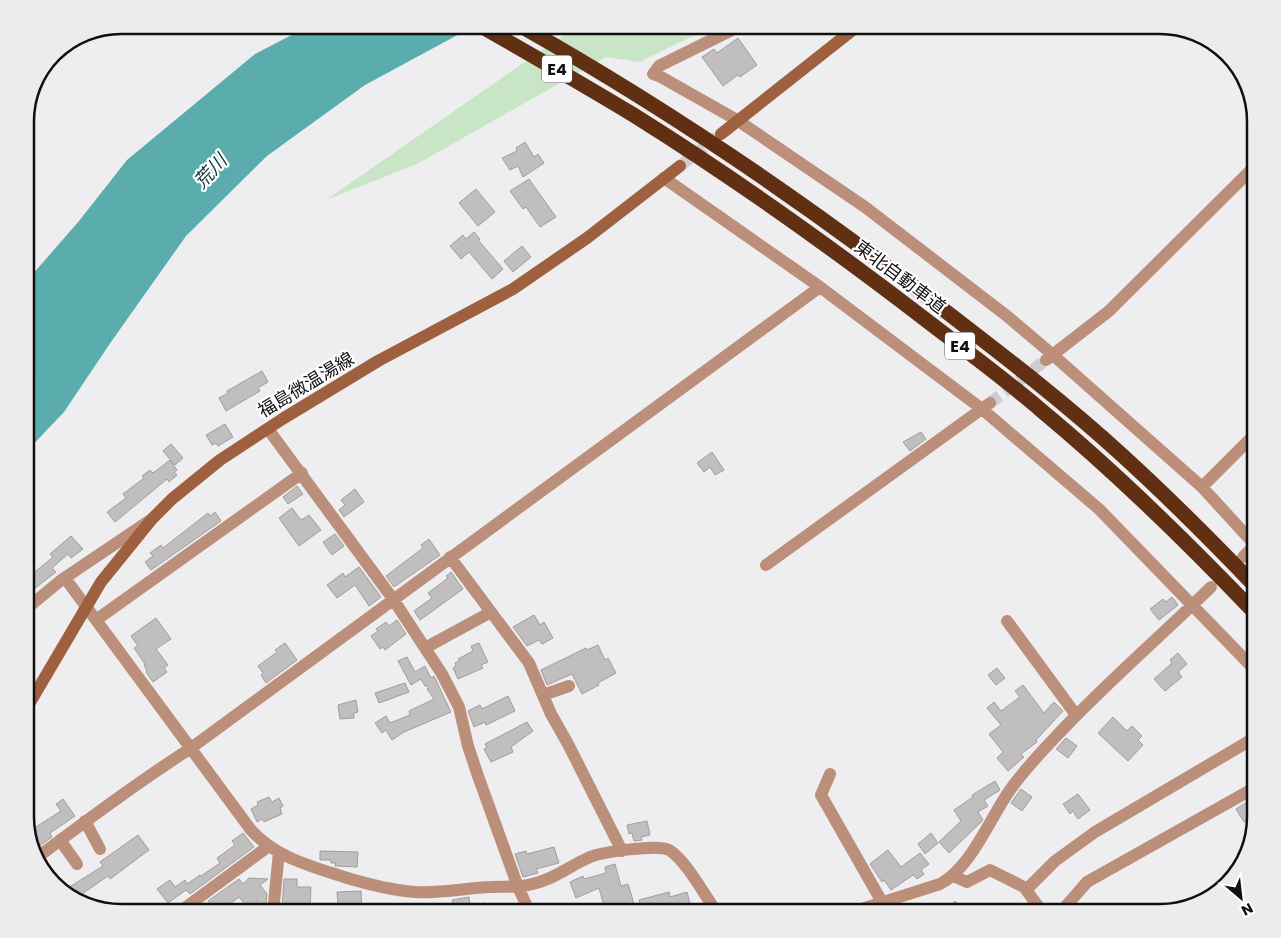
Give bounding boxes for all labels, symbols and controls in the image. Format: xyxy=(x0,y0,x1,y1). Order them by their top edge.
road number: E4 xyxy=(542,56,572,82)
water label: 荒川 xyxy=(188,147,235,194)
street label: 東北自動車道 xyxy=(850,234,951,319)
road number: E4 xyxy=(945,332,975,360)
street label: 福島微温湯線 xyxy=(253,346,358,423)
north arrow xyxy=(1216,873,1266,923)
text: N xyxy=(1238,898,1256,921)

